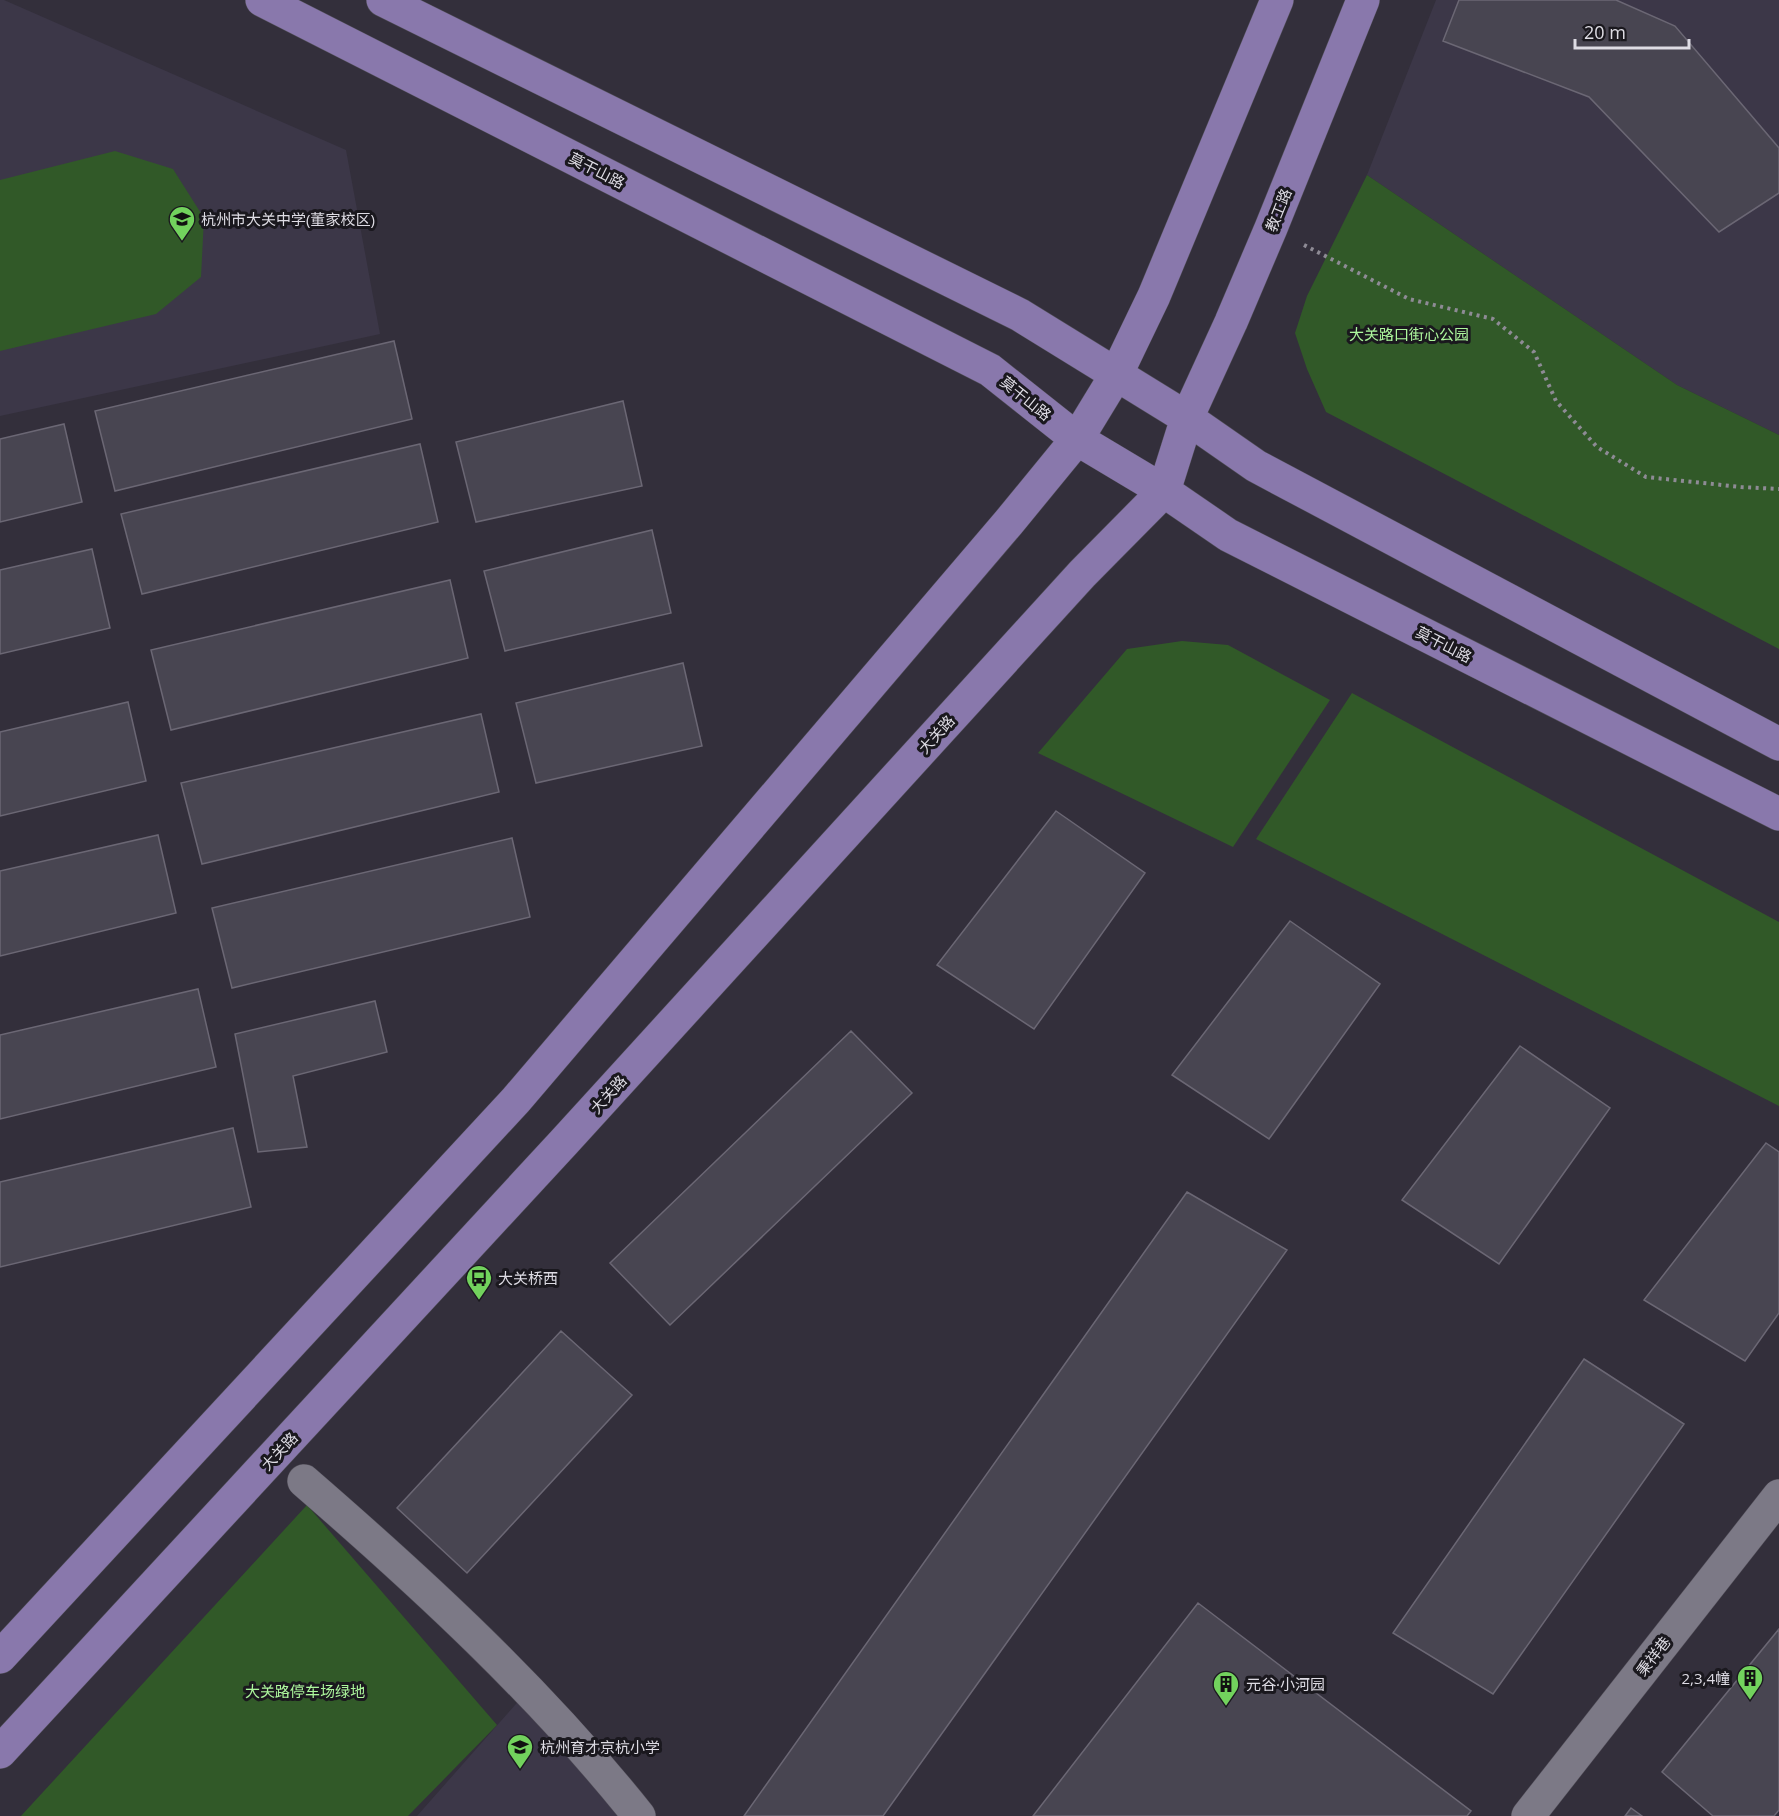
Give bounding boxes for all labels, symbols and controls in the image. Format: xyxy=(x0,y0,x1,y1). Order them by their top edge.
scale bar xyxy=(1575,12,1689,50)
text: 20 m xyxy=(1584,20,1626,44)
street label: 莫干山路 xyxy=(566,147,628,193)
street label: 教工路 xyxy=(1260,185,1296,235)
school or university icon: 杭州市大关中学(董家校区) xyxy=(167,204,197,242)
place label: 杭州市大关中学(董家校区) xyxy=(201,209,375,229)
park label: 大关路口街心公园 xyxy=(1349,324,1469,344)
street label: 莫干山路 xyxy=(996,371,1056,425)
street label: 莫干山路 xyxy=(1413,621,1475,667)
street label: 大关路 xyxy=(914,711,958,757)
street label: 大关路 xyxy=(586,1071,630,1117)
bus stop icon: 大关桥西 xyxy=(464,1263,494,1301)
place label: 大关桥西 xyxy=(498,1268,558,1288)
street label: 大关路 xyxy=(256,1428,302,1474)
street label: 秉祥巷 xyxy=(1631,1632,1675,1680)
building icon: 2,3,4幢 xyxy=(1735,1663,1765,1701)
place label: 2,3,4幢 xyxy=(1682,1668,1730,1688)
building icon: 元谷·小河园 xyxy=(1211,1669,1241,1707)
place label: 元谷·小河园 xyxy=(1246,1674,1325,1694)
park label: 大关路停车场绿地 xyxy=(245,1681,365,1701)
school or university icon: 杭州育才京杭小学 xyxy=(505,1732,535,1770)
place label: 杭州育才京杭小学 xyxy=(540,1737,660,1757)

